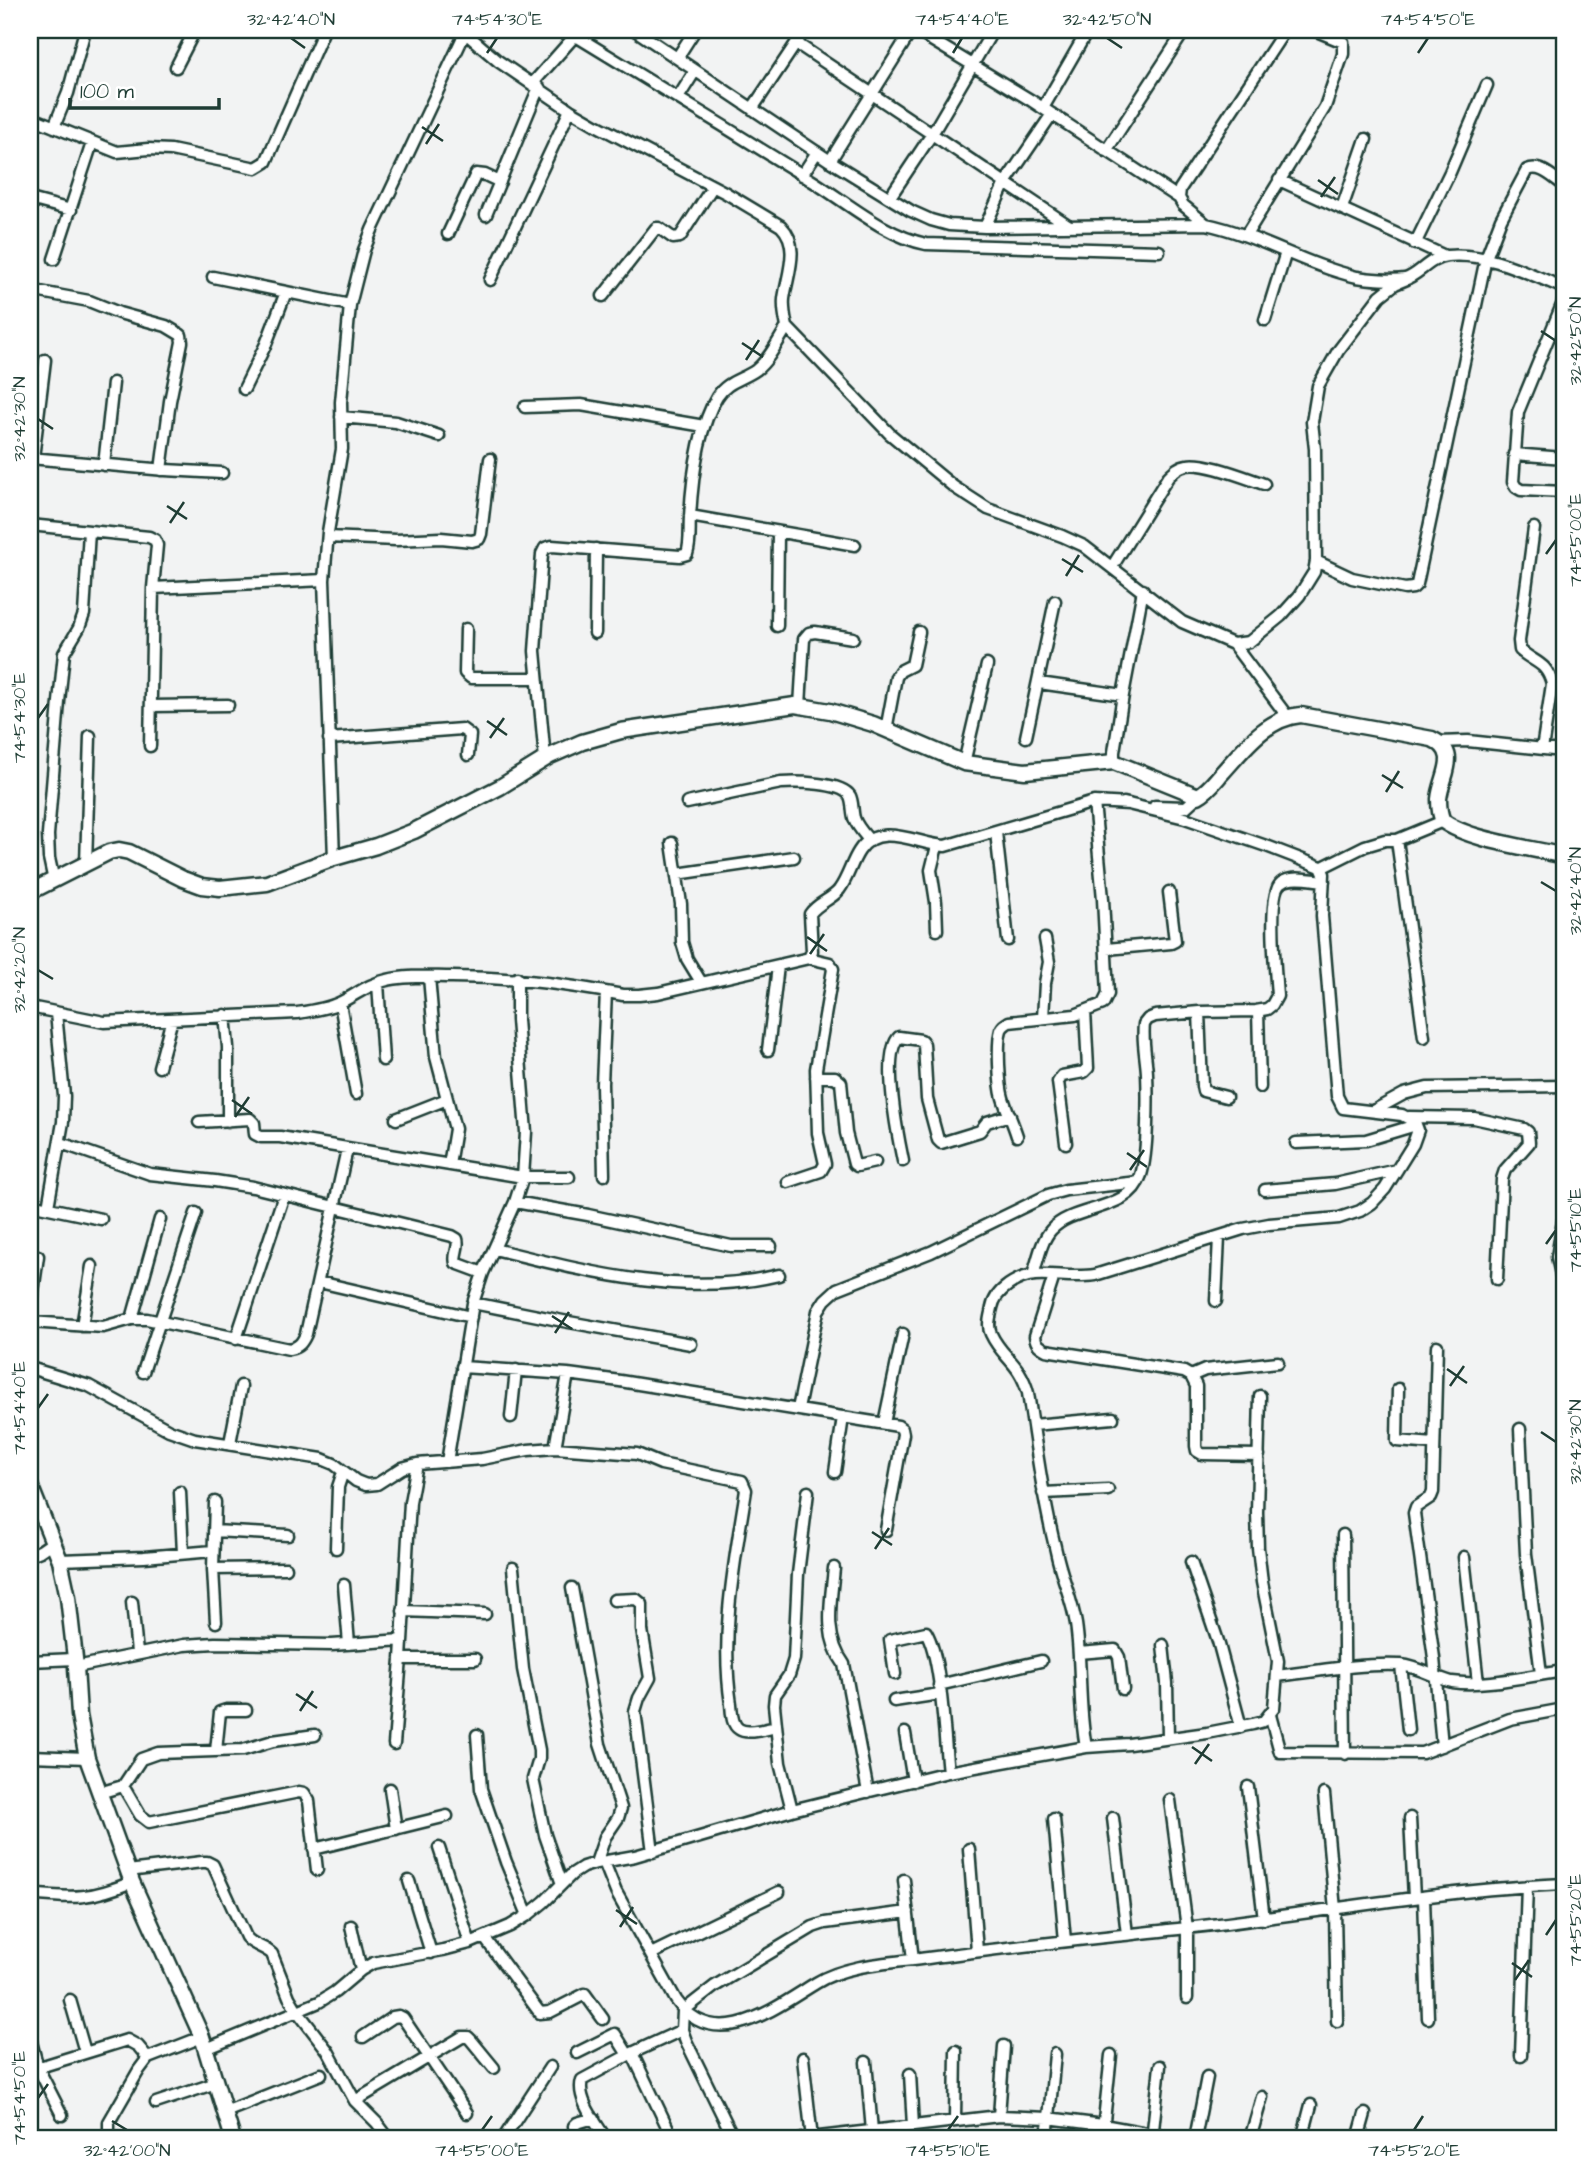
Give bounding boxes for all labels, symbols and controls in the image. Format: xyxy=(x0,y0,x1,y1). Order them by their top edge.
text: 32°42'40"N xyxy=(247,7,335,32)
text: 74°54'30"E xyxy=(452,7,543,32)
text: 74°54'40"E xyxy=(915,7,1009,32)
text: 32°42'50"N xyxy=(1063,7,1151,32)
text: 74°54'50"E xyxy=(1381,7,1475,32)
scale bar xyxy=(70,66,219,110)
text: 100 m xyxy=(80,77,135,106)
text: 32°42'50"N xyxy=(1563,297,1588,385)
text: 32°42'30"N xyxy=(7,377,32,461)
text: 74°55'00"E xyxy=(1563,493,1588,587)
text: 74°54'30"E xyxy=(7,672,32,763)
text: 32°42'40"N xyxy=(1563,847,1588,935)
text: 32°42'20"N xyxy=(7,927,32,1013)
text: 74°55'10"E xyxy=(1563,1188,1588,1272)
text: 74°54'40"E xyxy=(7,1361,32,1455)
text: 32°42'30"N xyxy=(1563,1400,1588,1484)
text: 74°55'20"E xyxy=(1563,1874,1588,1966)
text: 74°54'50"E xyxy=(7,2051,32,2145)
text: 32°42'00"N xyxy=(83,2138,171,2163)
text: 74°55'00"E xyxy=(435,2138,529,2163)
text: 74°55'10"E xyxy=(906,2138,990,2163)
text: 74°55'20"E xyxy=(1368,2138,1460,2163)

